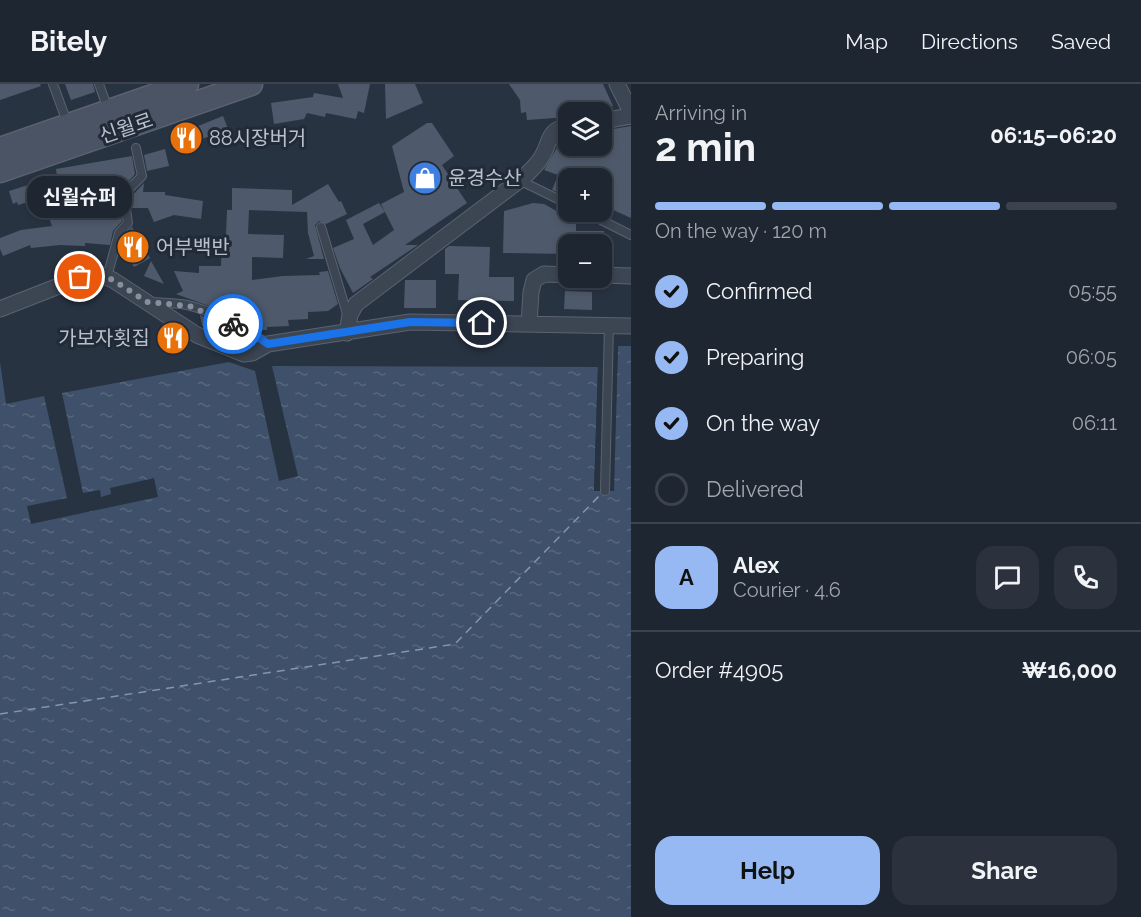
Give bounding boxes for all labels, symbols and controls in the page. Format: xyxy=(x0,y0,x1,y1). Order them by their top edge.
text: Bitely xyxy=(30,25,107,58)
text: Map xyxy=(845,29,888,54)
text: Directions xyxy=(921,29,1018,54)
text: Saved xyxy=(1051,29,1111,54)
text: Arriving in xyxy=(655,101,747,125)
map controls xyxy=(558,102,612,288)
button: layers xyxy=(558,102,612,156)
street label: 신월로 xyxy=(96,108,156,148)
restaurant icon: 88시장버거 xyxy=(168,120,204,156)
text: 06:15–06:20 xyxy=(990,122,1117,148)
text: 2 min xyxy=(655,124,756,170)
place label: 88시장버거 xyxy=(209,126,306,150)
shop icon: 윤경수산 xyxy=(407,160,443,196)
place label: 윤경수산 xyxy=(448,166,522,190)
button: + xyxy=(558,168,612,222)
callout: 신월슈퍼 xyxy=(28,175,132,217)
text: 신월슈퍼 xyxy=(43,185,116,209)
text: On the way · 120 m xyxy=(655,219,827,243)
restaurant icon: 어부백반 xyxy=(115,229,151,265)
button: − xyxy=(558,234,612,288)
place label: 어부백반 xyxy=(156,235,230,259)
pin xyxy=(54,251,105,302)
icon: bag xyxy=(63,260,96,293)
icon: check xyxy=(655,275,688,308)
text: Confirmed xyxy=(706,278,813,304)
text: 05:55 xyxy=(1068,279,1117,303)
courier xyxy=(203,294,263,354)
pin xyxy=(456,297,507,348)
icon: home xyxy=(465,306,498,339)
icon: bike xyxy=(217,308,250,341)
restaurant icon: 가보자횟집 xyxy=(155,320,191,356)
place label: 가보자횟집 xyxy=(58,326,150,350)
icon: check xyxy=(655,341,688,374)
text: Preparing xyxy=(706,344,804,370)
text: 06:05 xyxy=(1066,345,1117,369)
icon: check xyxy=(655,407,688,440)
text: On the way xyxy=(706,410,820,436)
text: 06:11 xyxy=(1072,411,1117,435)
text: Delivered xyxy=(706,476,804,502)
button: chat xyxy=(976,546,1039,609)
button: phone xyxy=(1054,546,1117,609)
text: Alex xyxy=(733,552,779,578)
text: A xyxy=(679,564,694,590)
text: Courier · 4.6 xyxy=(733,578,841,602)
text: Order #4905 xyxy=(655,657,783,683)
text: ₩16,000 xyxy=(1022,657,1117,683)
button: Help xyxy=(655,836,880,905)
button: Share xyxy=(892,836,1117,905)

